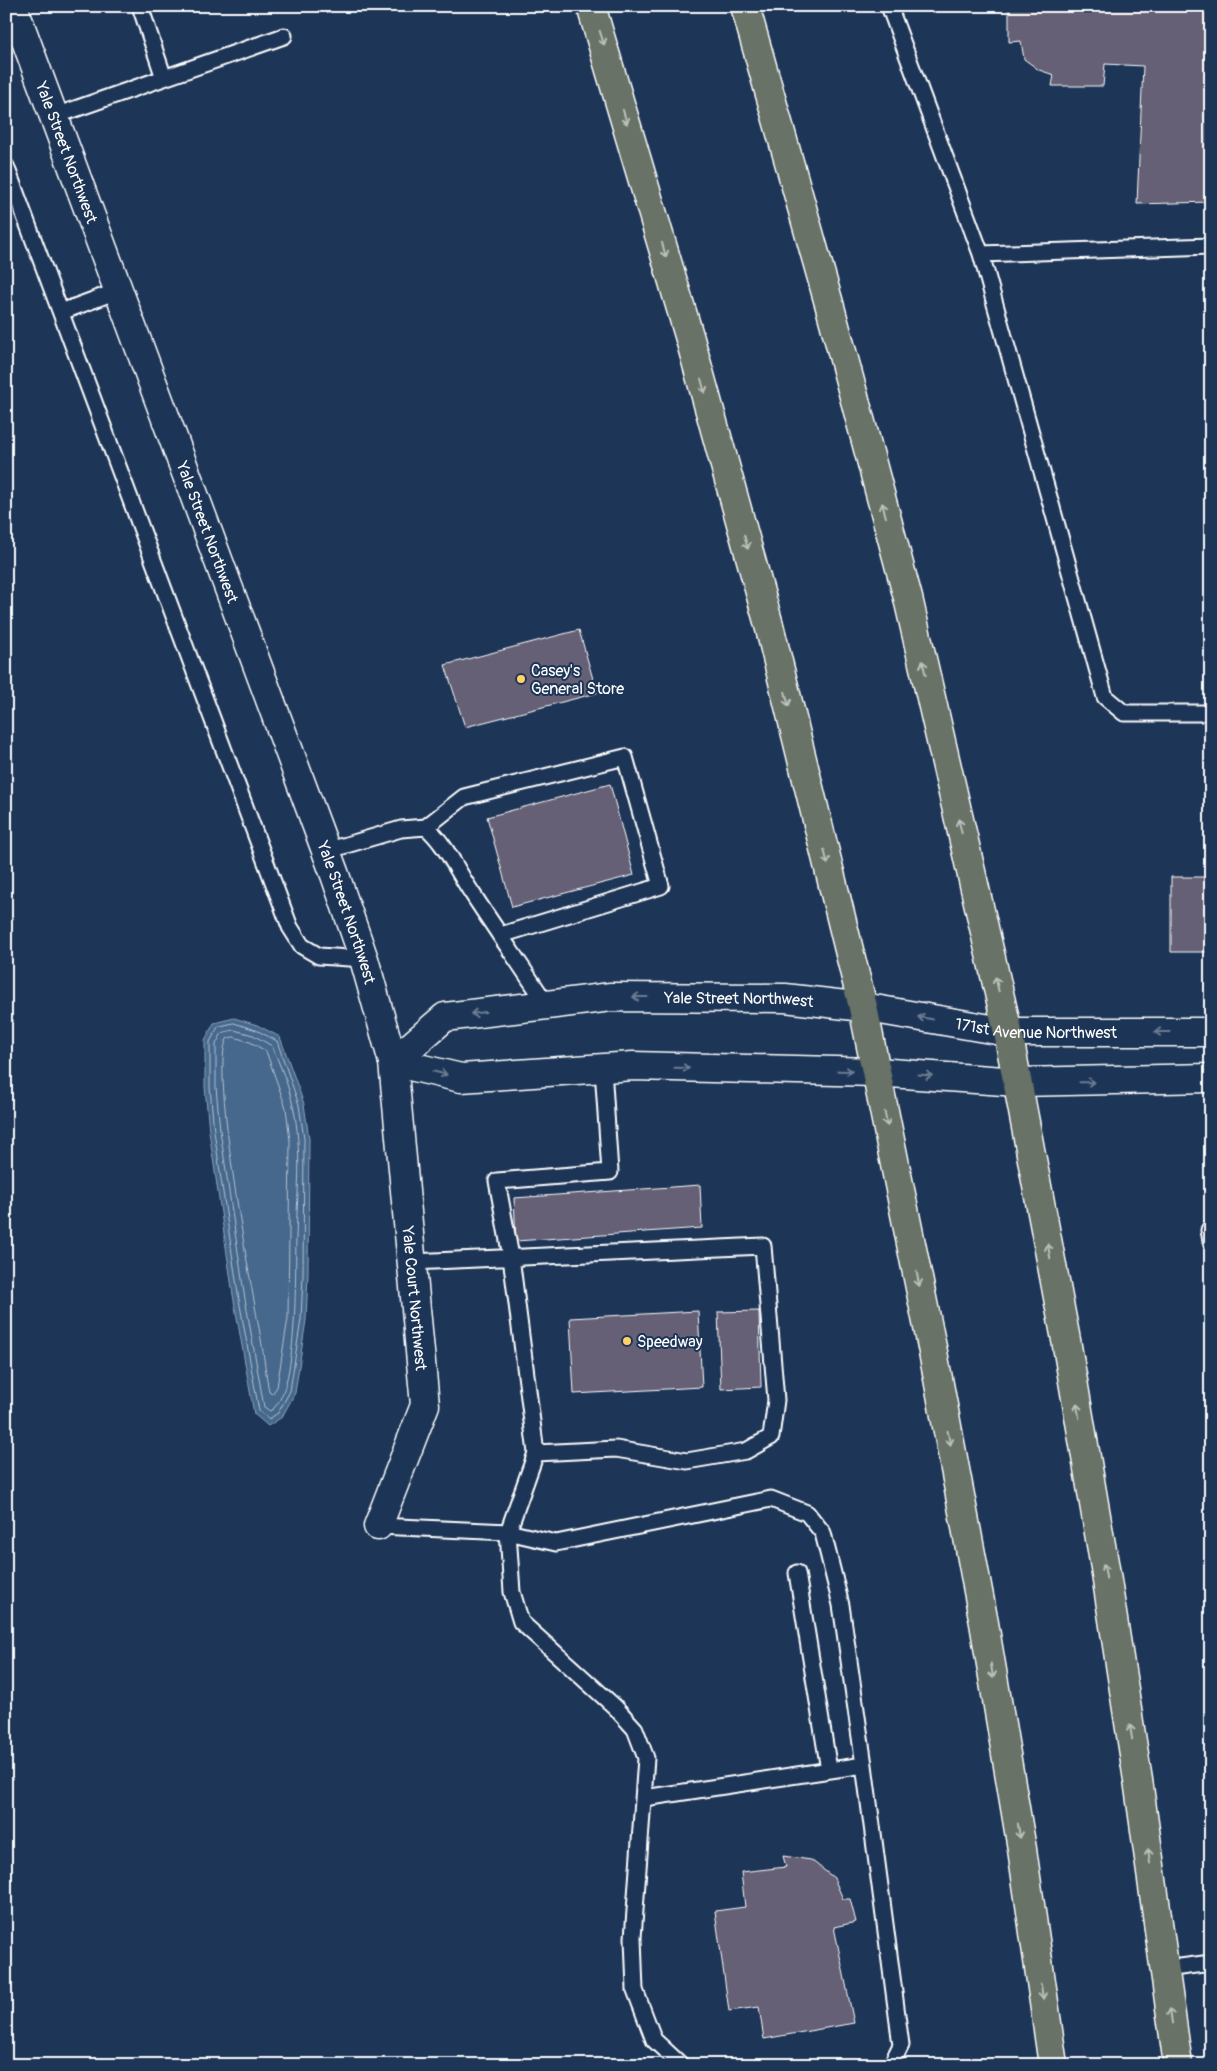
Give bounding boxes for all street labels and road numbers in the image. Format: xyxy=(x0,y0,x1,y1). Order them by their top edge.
street label: Yale Street Northwest xyxy=(31,78,102,227)
street label: Yale Street Northwest xyxy=(171,458,243,607)
street label: Yale Street Northwest xyxy=(312,838,380,987)
street label: Yale Street Northwest xyxy=(663,988,815,1012)
street label: 171st Avenue Northwest xyxy=(954,1014,1118,1043)
street label: Yale Court Northwest xyxy=(397,1224,431,1372)

